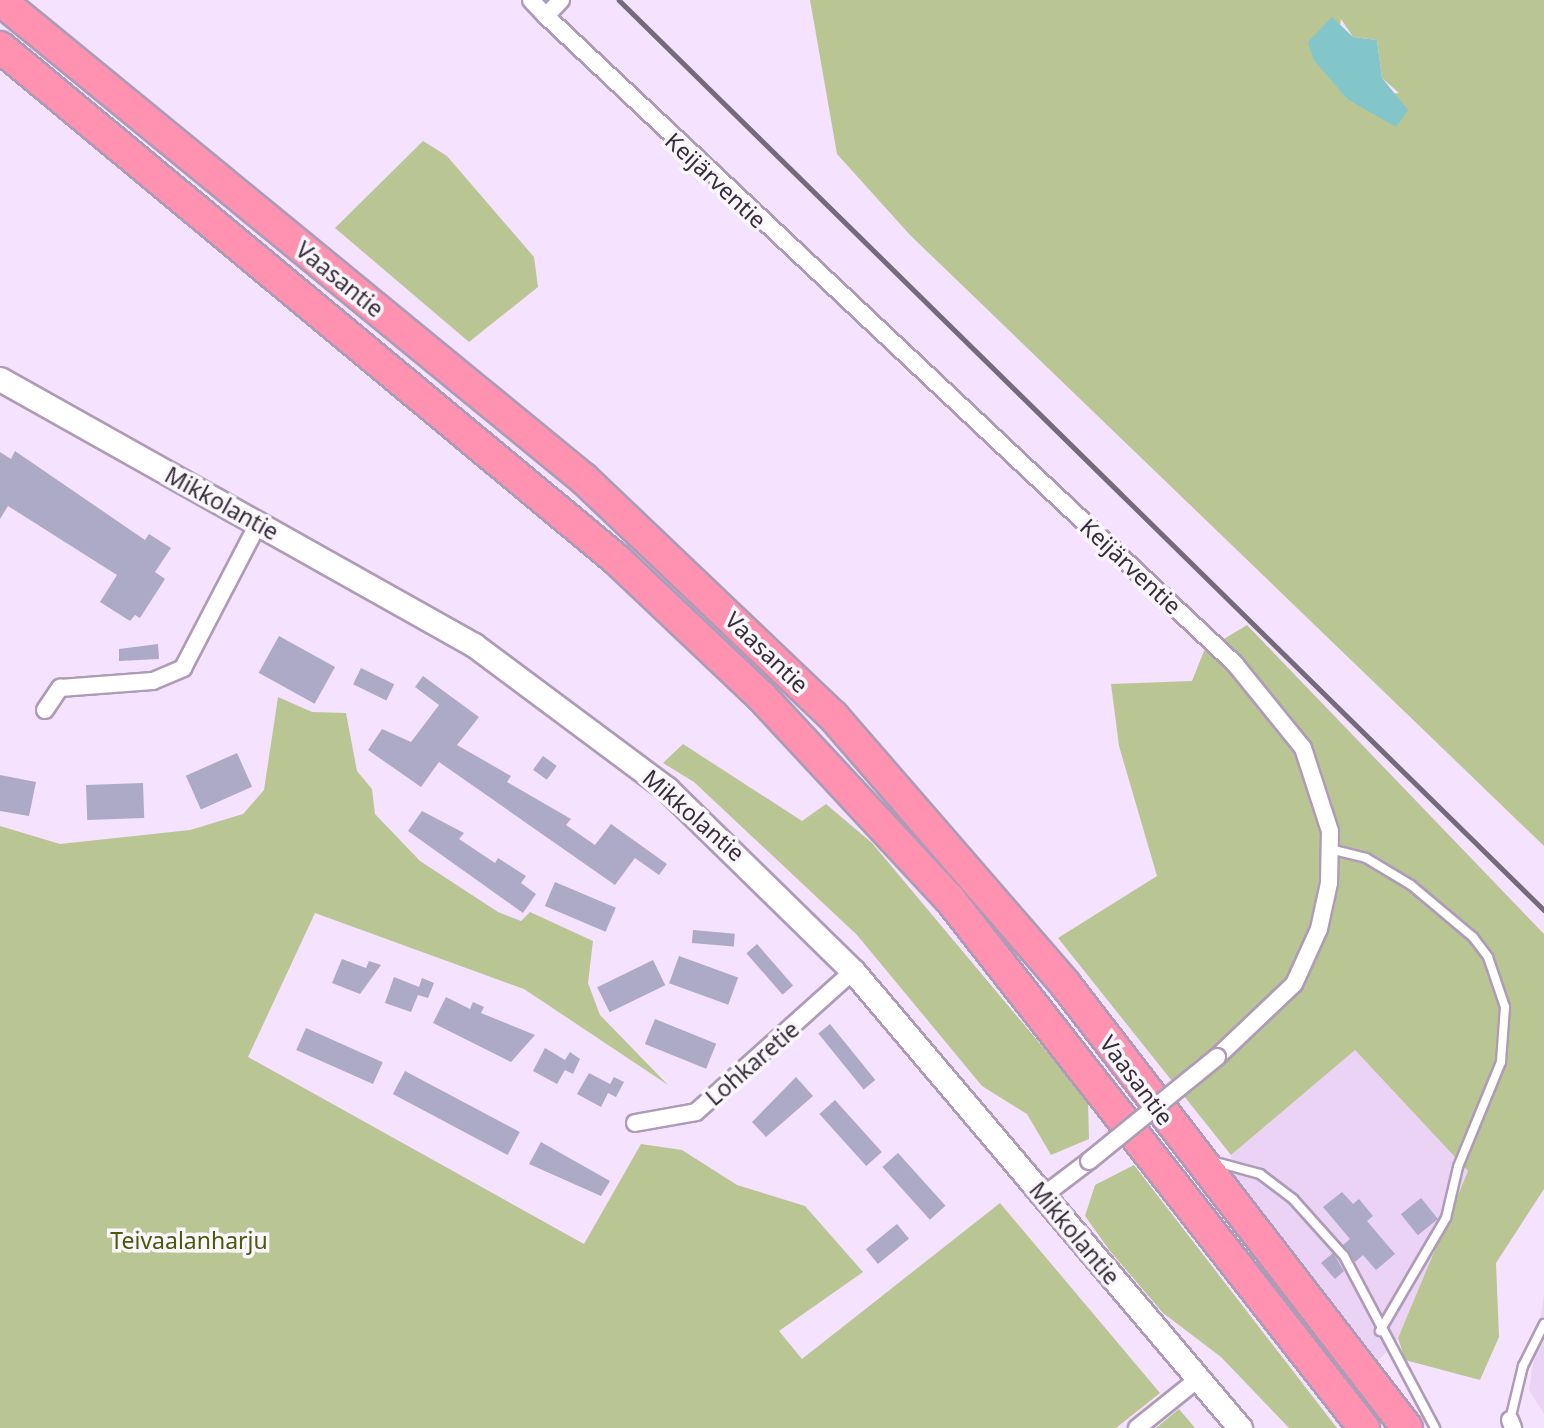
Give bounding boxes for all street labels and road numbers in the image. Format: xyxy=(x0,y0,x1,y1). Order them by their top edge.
street label: Keijärventie xyxy=(660,126,772,234)
street label: Vaasantie xyxy=(291,235,389,323)
street label: Mikkolantie xyxy=(160,461,284,545)
street label: Keijärventie xyxy=(1075,512,1187,620)
street label: Vaasantie xyxy=(720,606,814,698)
street label: Mikkolantie xyxy=(638,763,750,867)
street label: Lohkaretie xyxy=(700,1015,804,1111)
street label: Vaasantie xyxy=(1095,1030,1179,1130)
street label: Mikkolantie xyxy=(1024,1176,1126,1290)

